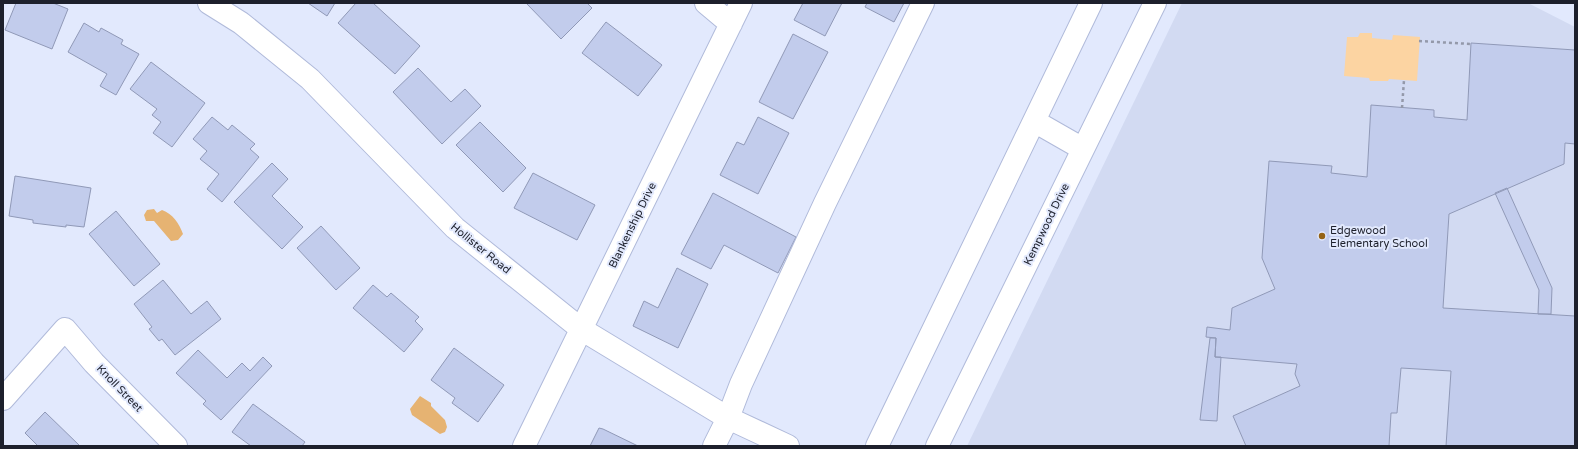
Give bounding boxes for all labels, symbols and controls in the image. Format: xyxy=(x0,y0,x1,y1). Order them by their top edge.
street label: Blankenship Drive xyxy=(606,180,659,270)
street label: Kempwood Drive xyxy=(1021,181,1072,267)
street label: Hollister Road xyxy=(448,220,513,277)
place label: Edgewood Elementary School xyxy=(1330,224,1428,250)
marker: Edgewood Elementary School xyxy=(1317,231,1327,241)
street label: Knoll Street xyxy=(94,362,145,415)

